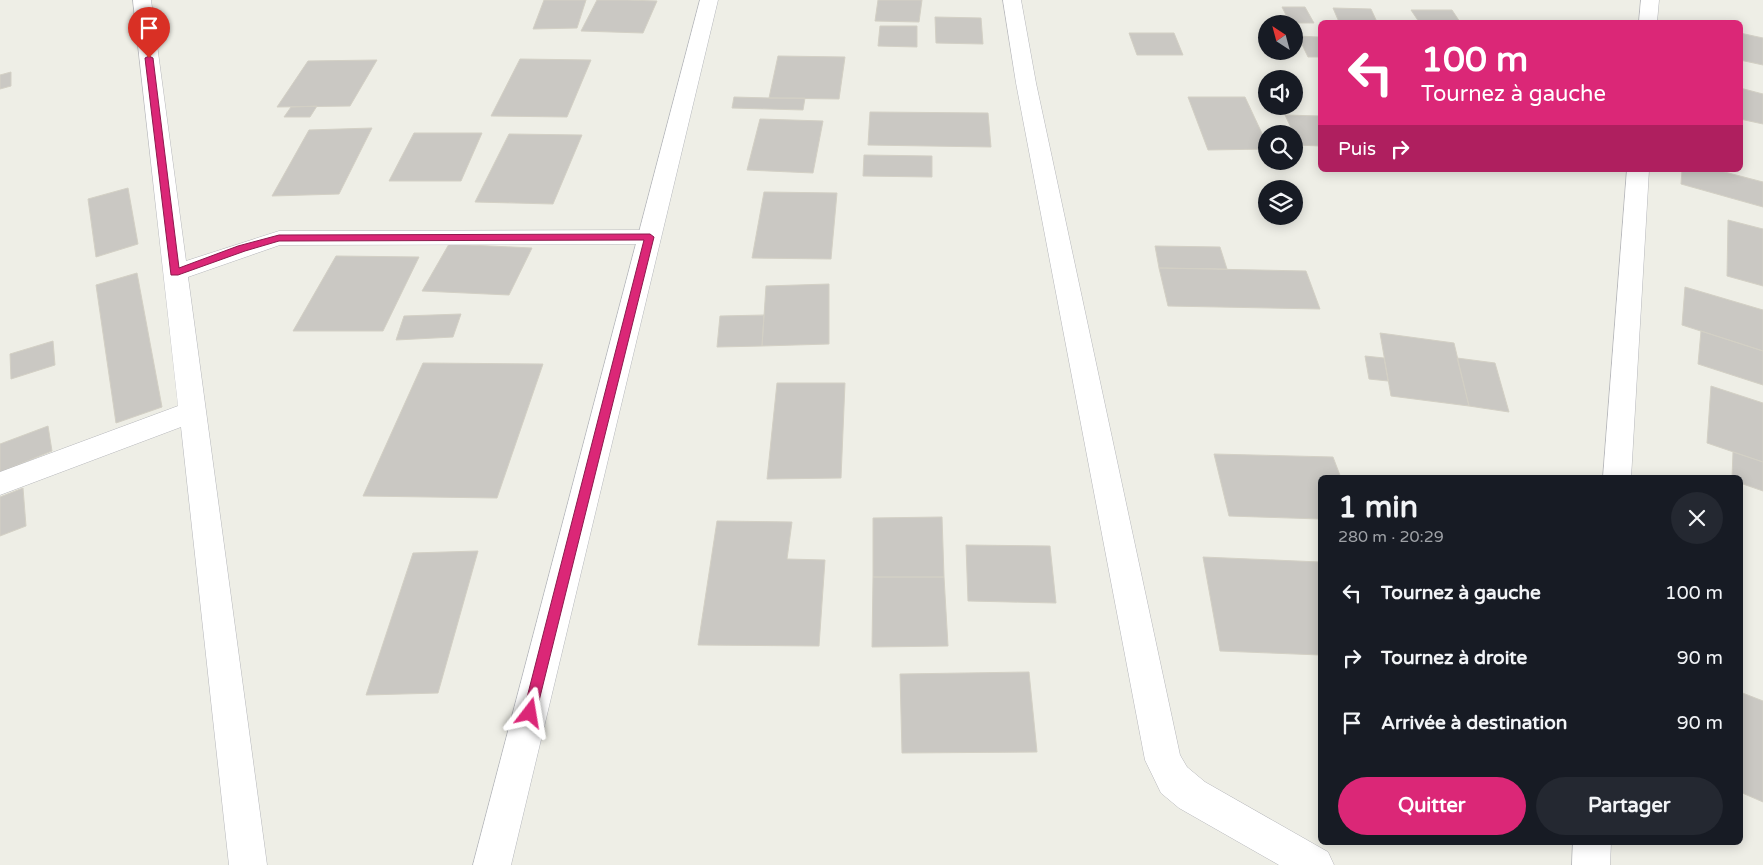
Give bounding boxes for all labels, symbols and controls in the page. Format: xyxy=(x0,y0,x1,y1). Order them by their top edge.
pin xyxy=(128,7,170,58)
icon: arrive xyxy=(135,14,163,42)
north arrow xyxy=(1258,15,1302,60)
map controls xyxy=(1258,15,1303,225)
text: 100 m xyxy=(1421,39,1528,81)
icon: left xyxy=(1338,40,1403,105)
button: sound xyxy=(1258,70,1303,115)
text: Tournez à gauche xyxy=(1421,81,1606,107)
button: search xyxy=(1258,125,1303,170)
icon: right xyxy=(1386,135,1414,163)
text: Puis xyxy=(1338,138,1376,160)
button: layers xyxy=(1258,180,1303,225)
text: 1 min xyxy=(1338,489,1418,526)
button: close xyxy=(1671,492,1723,544)
text: 280 m · 20:29 xyxy=(1338,527,1444,547)
icon: left xyxy=(1338,579,1366,607)
text: Tournez à gauche xyxy=(1381,582,1541,604)
text: 100 m xyxy=(1665,582,1723,604)
icon: right xyxy=(1338,644,1366,672)
text: Tournez à droite xyxy=(1381,647,1527,669)
text: 90 m xyxy=(1677,647,1723,669)
position arrow xyxy=(503,686,555,738)
icon: arrive xyxy=(1338,709,1366,737)
text: Arrivée à destination xyxy=(1381,712,1567,734)
text: 90 m xyxy=(1677,712,1723,734)
button: Quitter xyxy=(1338,777,1526,835)
button: Partager xyxy=(1536,777,1723,835)

